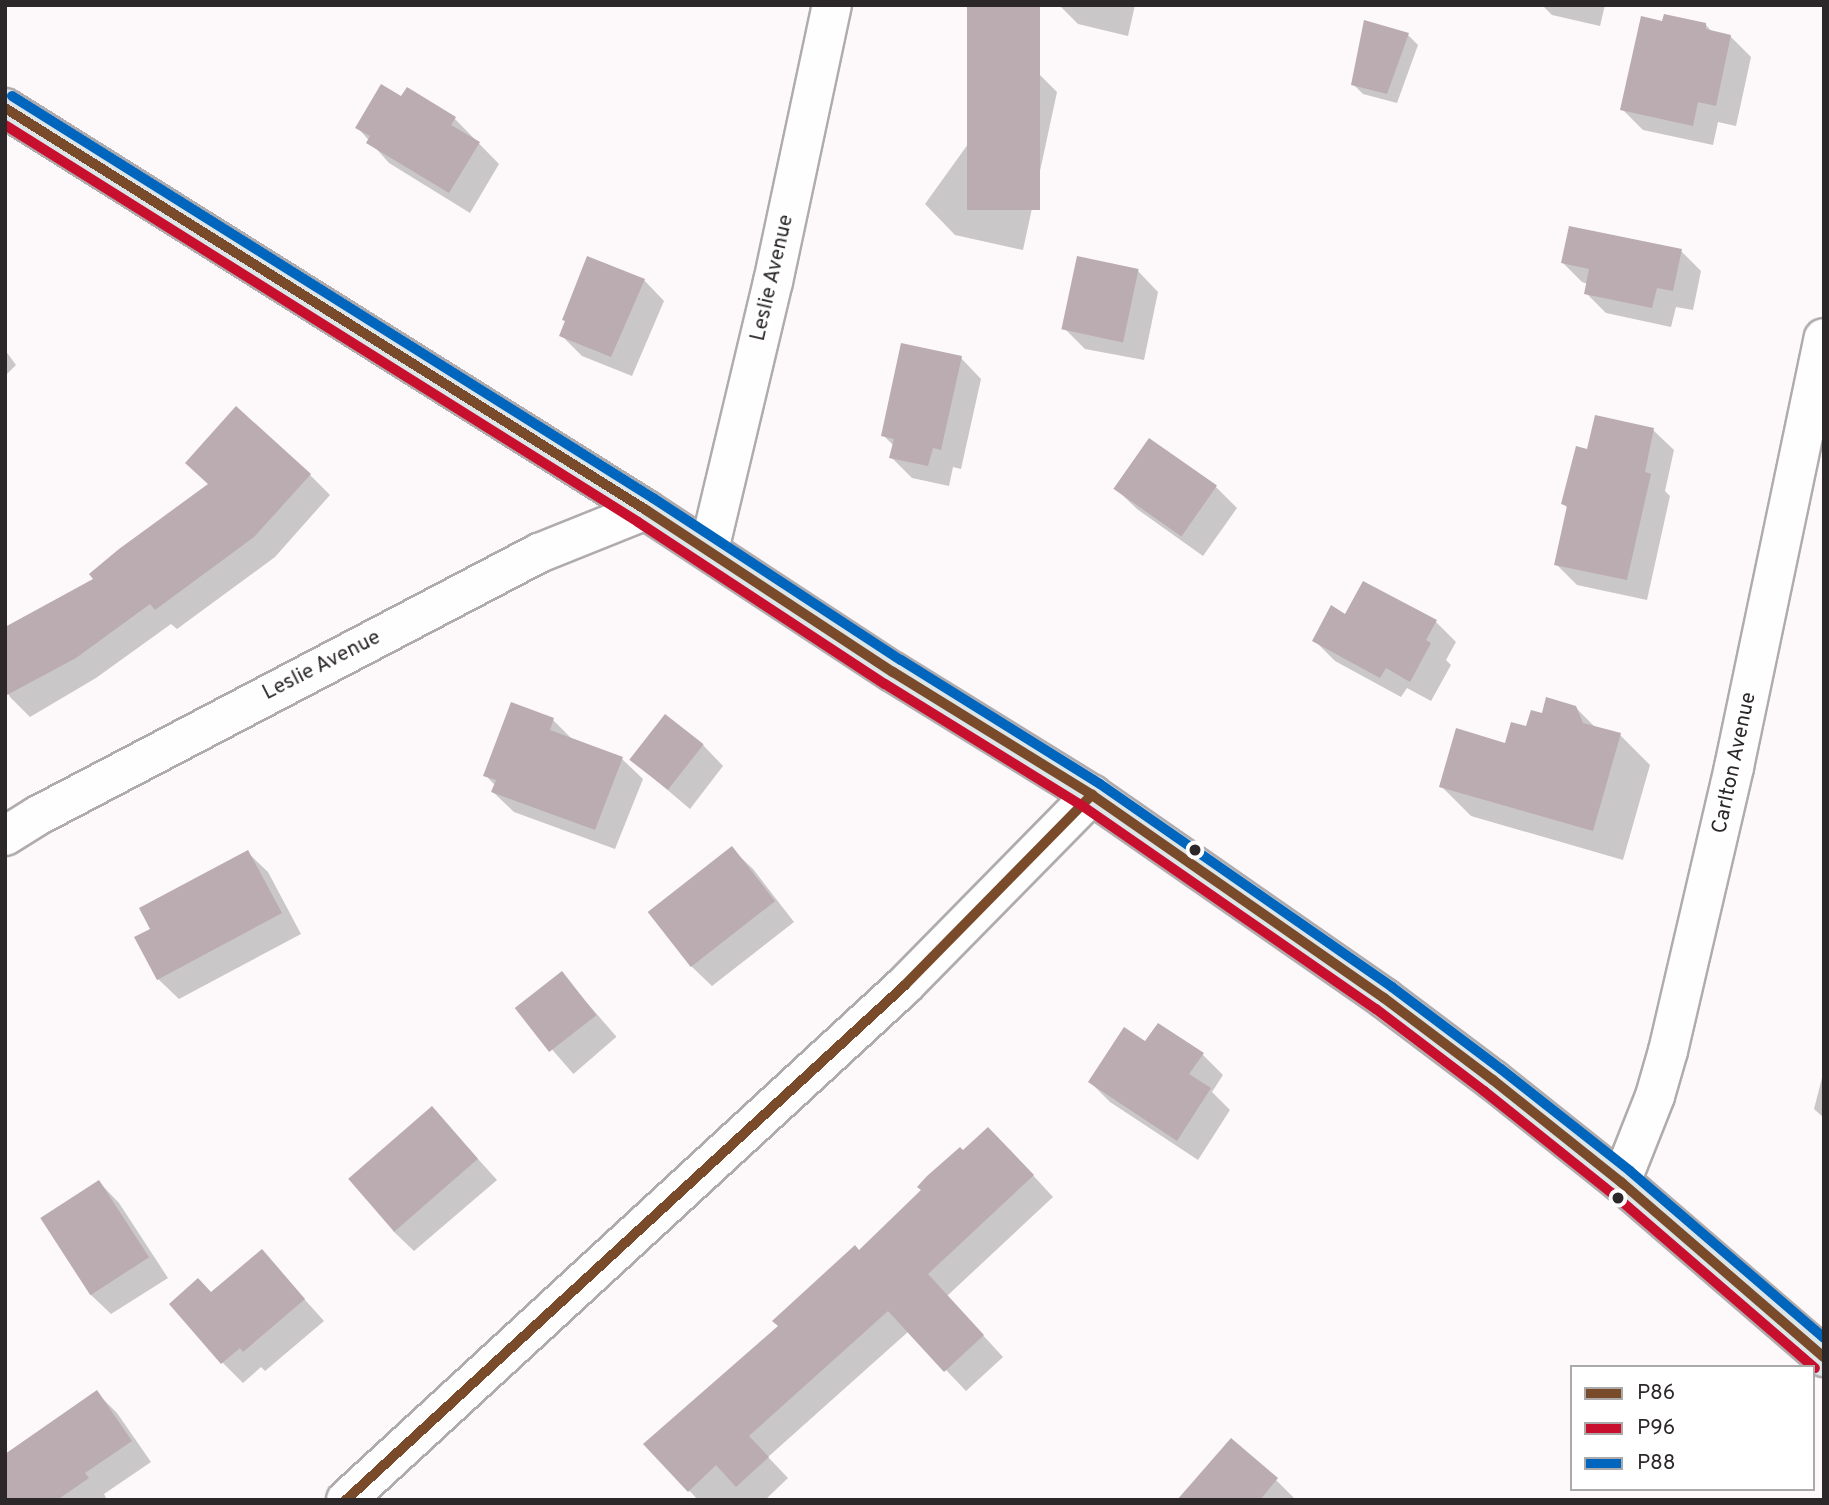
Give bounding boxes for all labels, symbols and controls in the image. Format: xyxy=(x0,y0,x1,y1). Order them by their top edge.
street label: Leslie Avenue xyxy=(746,212,800,344)
street label: Leslie Avenue xyxy=(258,625,386,707)
street label: Carlton Avenue xyxy=(1708,690,1762,836)
unlabelled marker xyxy=(1188,843,1202,857)
unlabelled marker xyxy=(1611,1191,1625,1205)
legend xyxy=(1570,1365,1815,1491)
text: P86 xyxy=(1637,1380,1675,1407)
text: P96 xyxy=(1637,1415,1675,1442)
text: P88 xyxy=(1637,1450,1676,1477)

